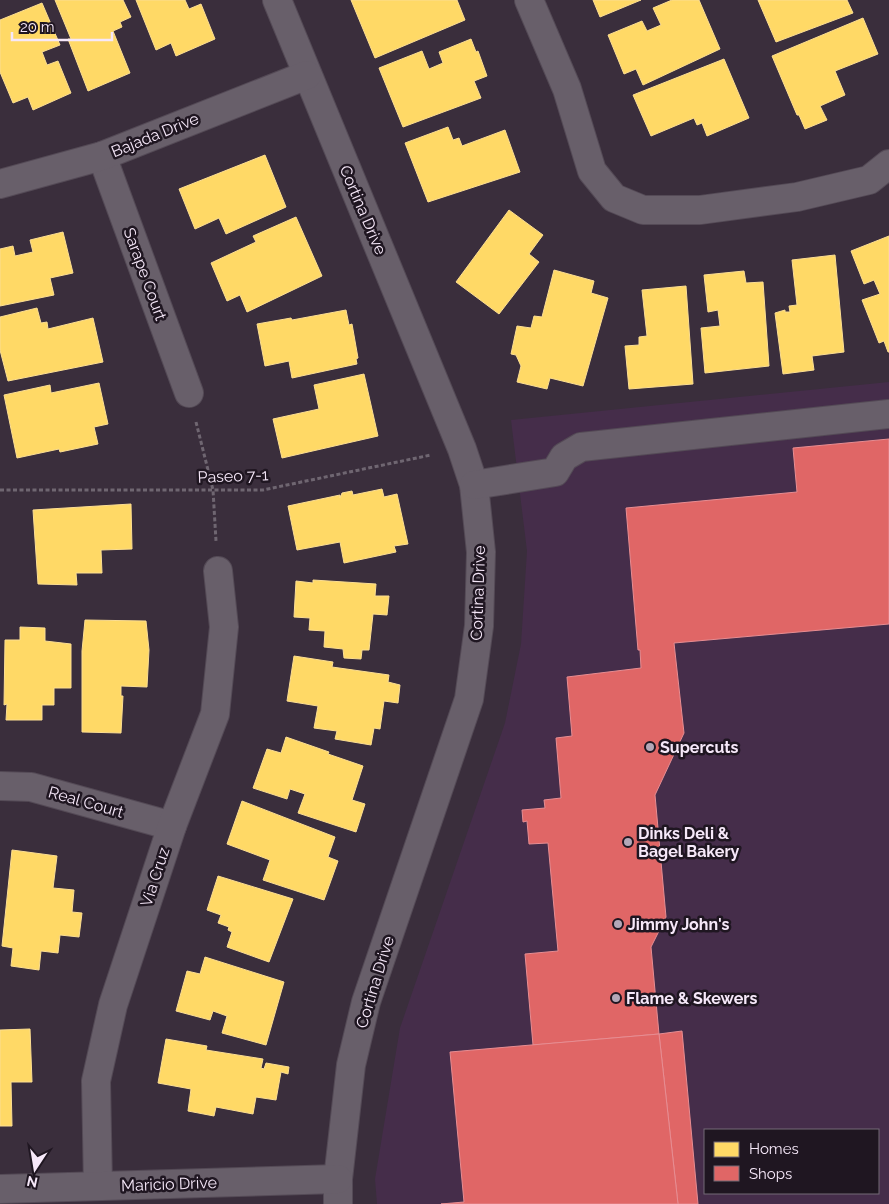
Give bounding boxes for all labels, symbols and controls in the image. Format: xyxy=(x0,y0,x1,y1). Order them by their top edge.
scale bar xyxy=(12,10,112,42)
text: 20 m xyxy=(20,18,55,36)
street label: Bajada Drive xyxy=(109,109,201,161)
street label: Cortina Drive xyxy=(336,162,390,258)
street label: Sarape Court xyxy=(119,225,171,323)
street label: Paseo 7-1 xyxy=(197,465,269,487)
street label: Cortina Drive xyxy=(467,545,489,641)
place label: Supercuts xyxy=(660,738,738,757)
marker: Supercuts xyxy=(644,741,656,753)
street label: Real Court xyxy=(46,782,126,822)
place label: Dinks Deli & Bagel Bakery xyxy=(638,824,740,861)
marker: Dinks Deli & Bagel Bakery xyxy=(622,836,634,848)
street label: Via Cruz xyxy=(137,845,174,909)
place label: Jimmy John's xyxy=(628,915,730,934)
marker: Jimmy John's xyxy=(612,918,624,930)
street label: Cortina Drive xyxy=(352,934,398,1030)
place label: Flame & Skewers xyxy=(626,989,758,1008)
marker: Flame & Skewers xyxy=(610,992,622,1004)
legend xyxy=(704,1129,879,1194)
text: Homes xyxy=(749,1140,799,1158)
north arrow xyxy=(10,1144,60,1194)
text: Shops xyxy=(749,1165,792,1183)
text: N xyxy=(25,1173,39,1191)
street label: Maricio Drive xyxy=(121,1173,217,1195)

